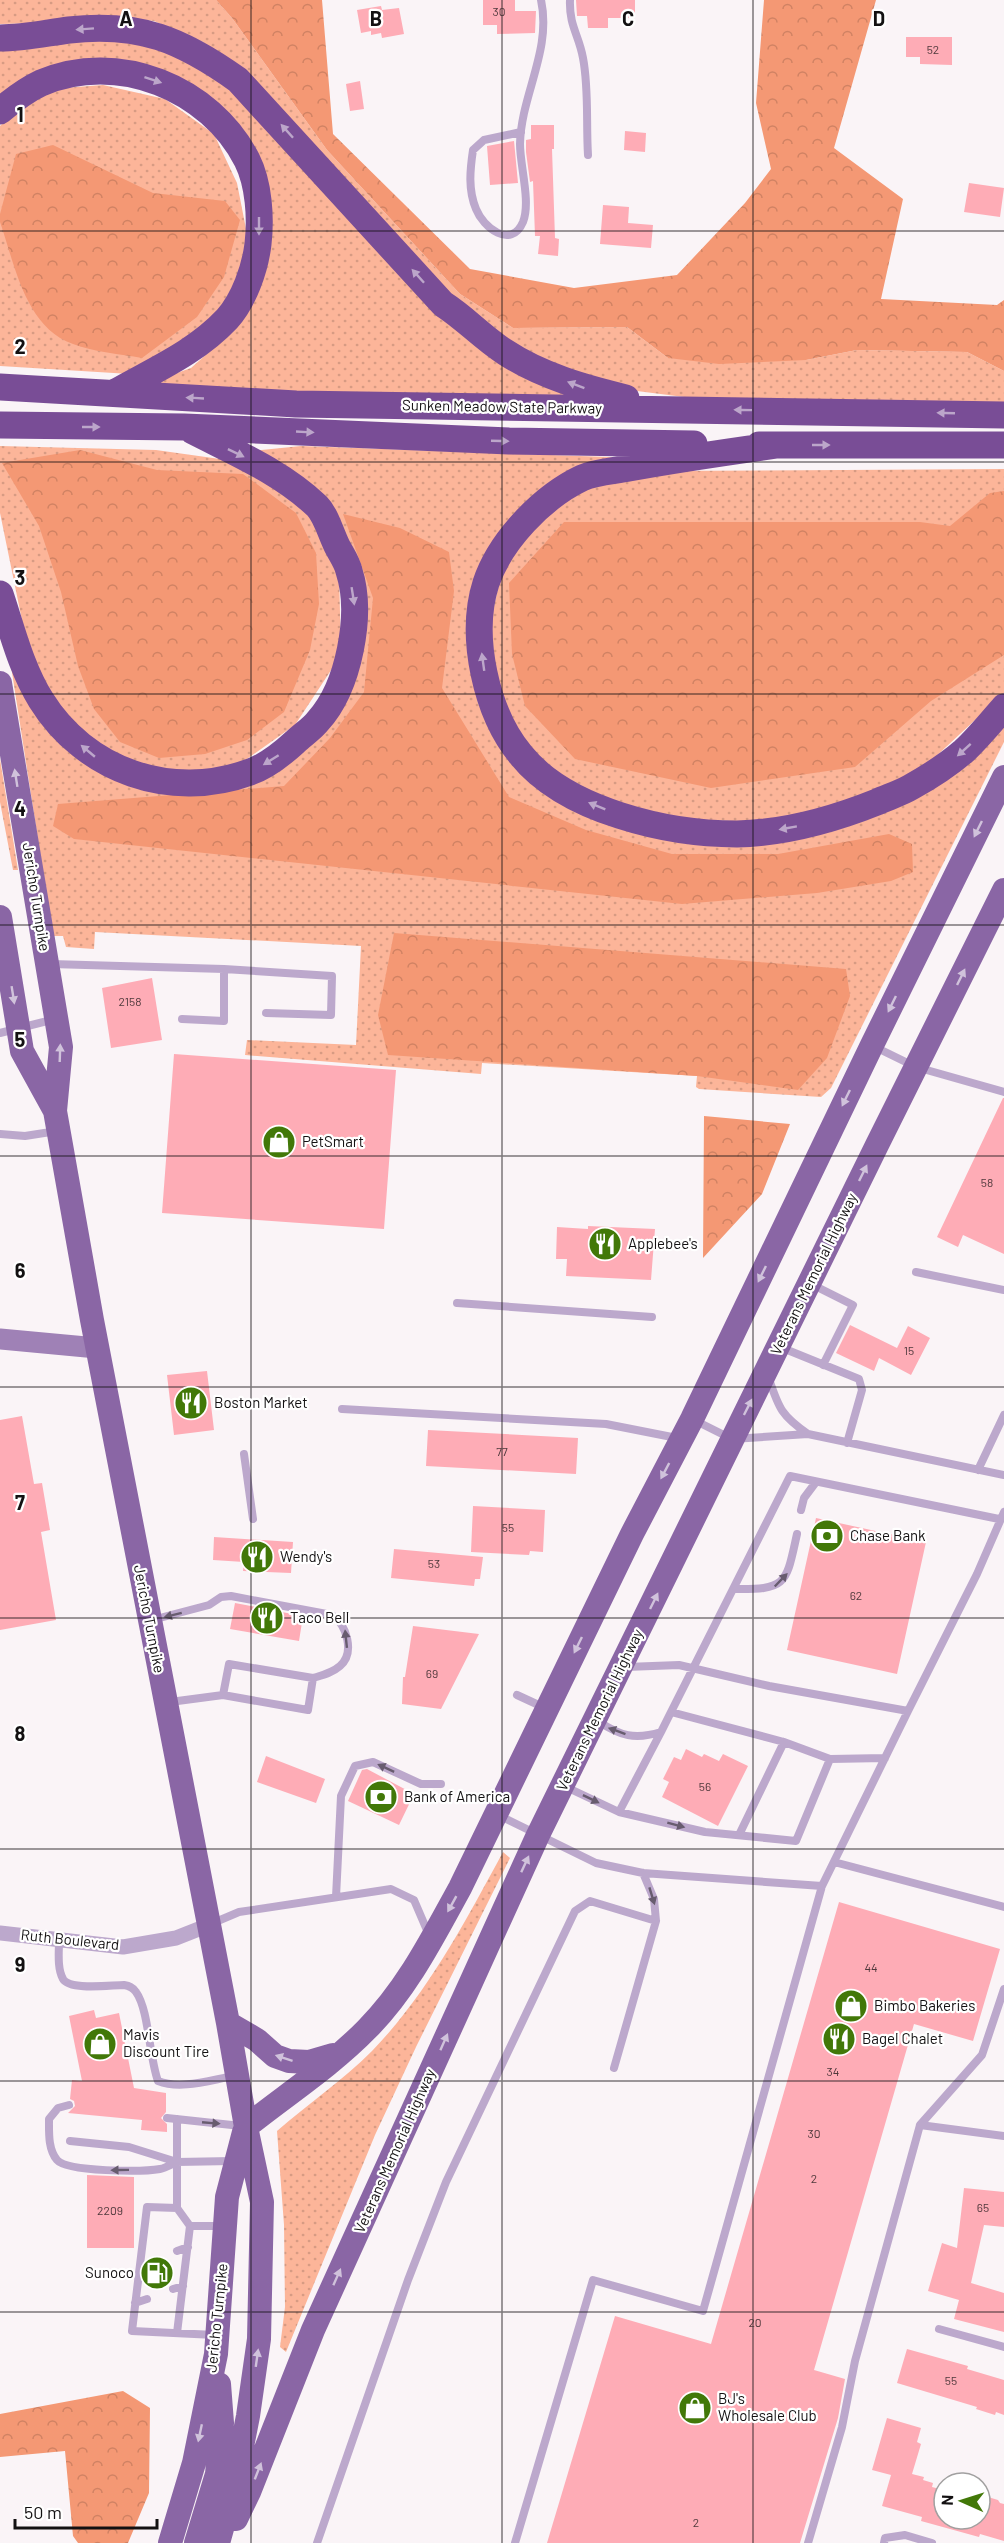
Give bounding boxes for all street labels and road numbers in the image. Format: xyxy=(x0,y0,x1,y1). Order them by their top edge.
street label: Sunken Meadow State Parkway xyxy=(402,395,602,417)
street label: Jericho Turnpike xyxy=(20,841,54,952)
street label: Veterans Memorial Highway xyxy=(766,1190,860,1357)
street label: Jericho Turnpike xyxy=(131,1563,169,1674)
street label: Veterans Memorial Highway xyxy=(552,1626,646,1793)
street label: Ruth Boulevard xyxy=(20,1925,120,1953)
street label: Veterans Memorial Highway xyxy=(350,2066,439,2236)
street label: Jericho Turnpike xyxy=(201,2262,231,2373)

